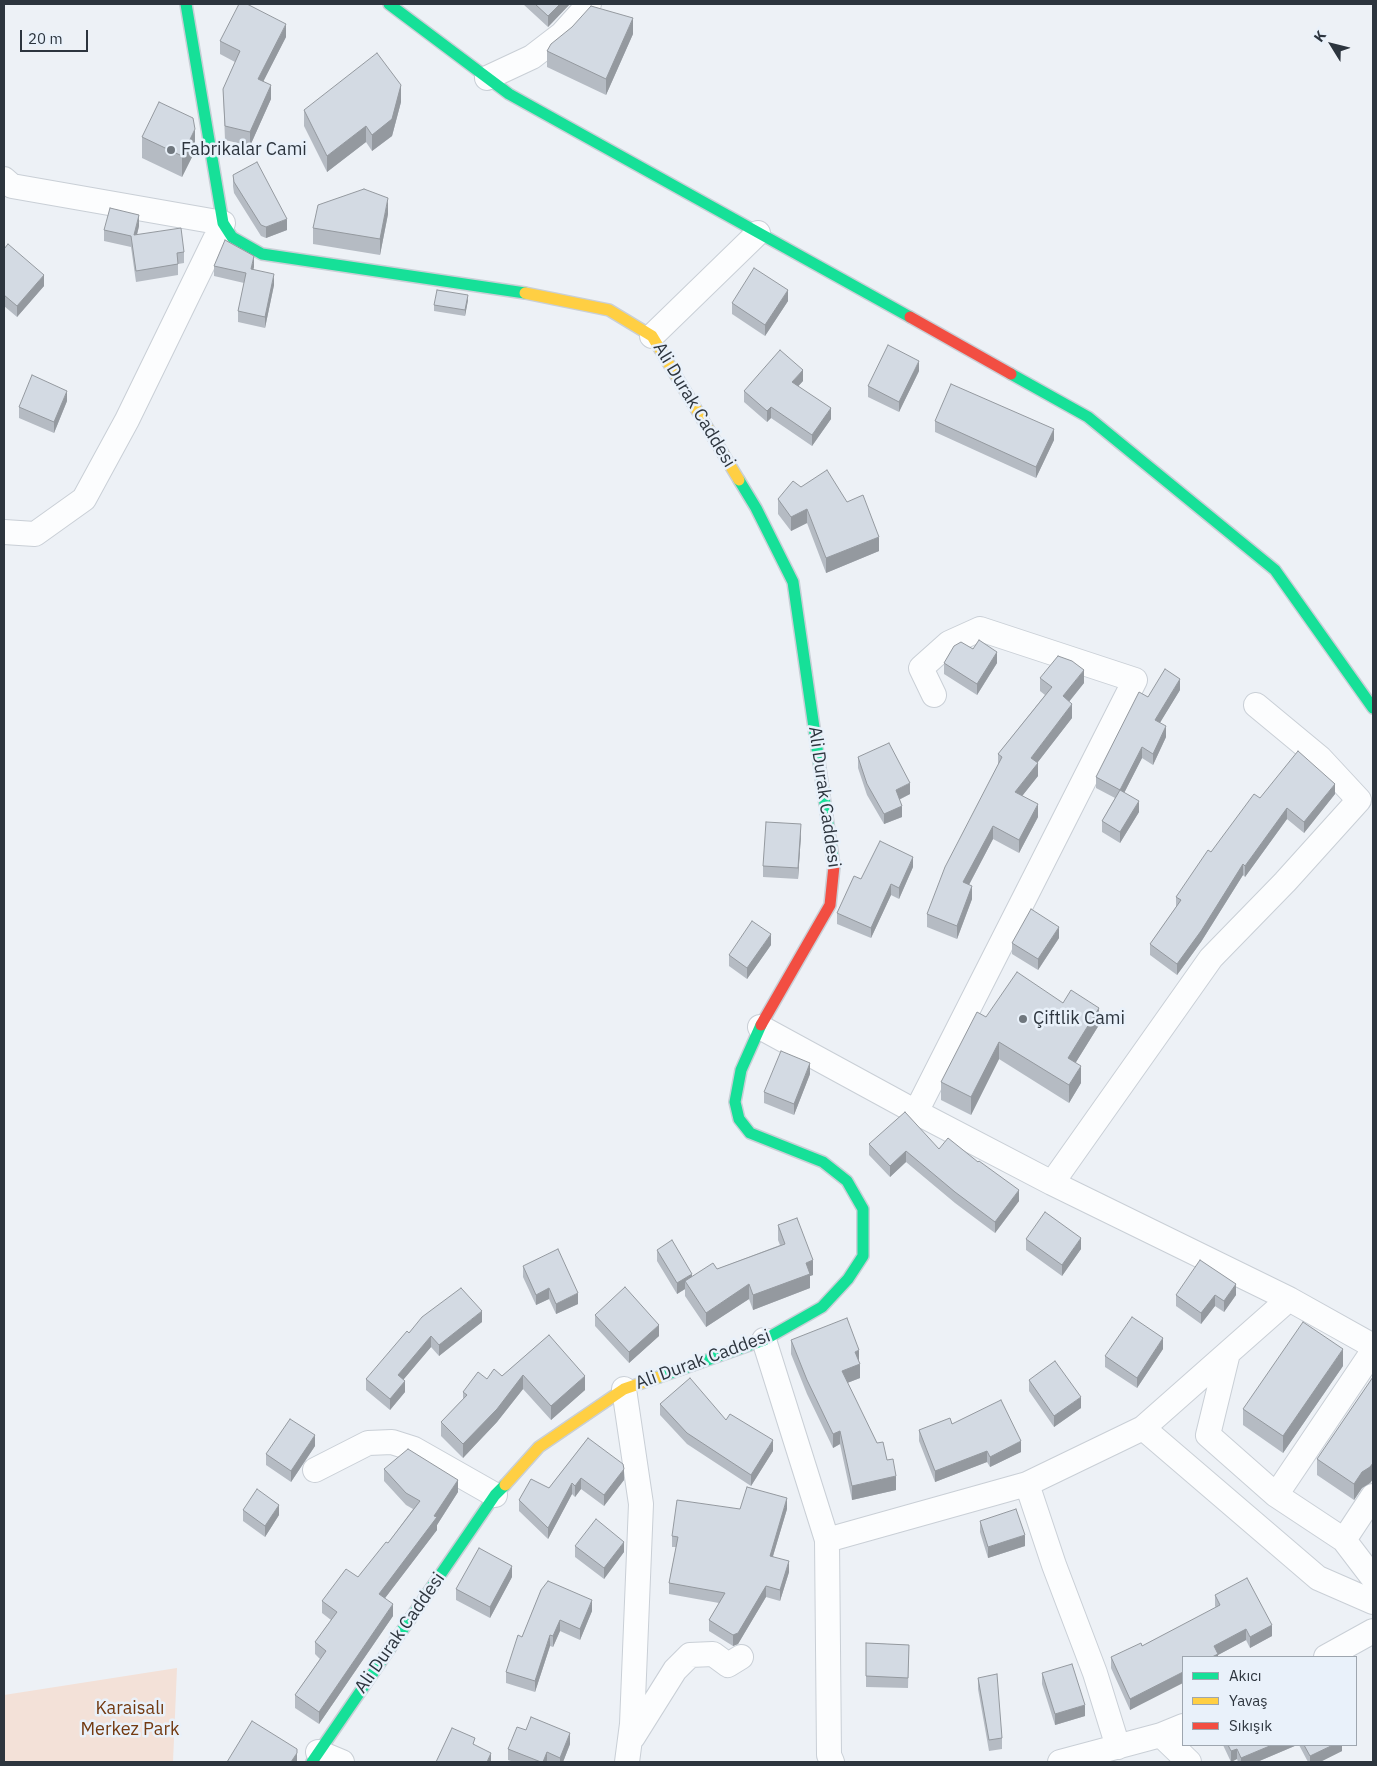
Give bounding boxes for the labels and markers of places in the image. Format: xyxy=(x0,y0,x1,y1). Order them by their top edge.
place label: Fabrikalar Cami xyxy=(181,139,307,161)
marker: Fabrikalar Cami xyxy=(165,144,177,156)
place label: Çiftlik Cami xyxy=(1033,1008,1125,1030)
marker: Çiftlik Cami xyxy=(1017,1013,1029,1025)

